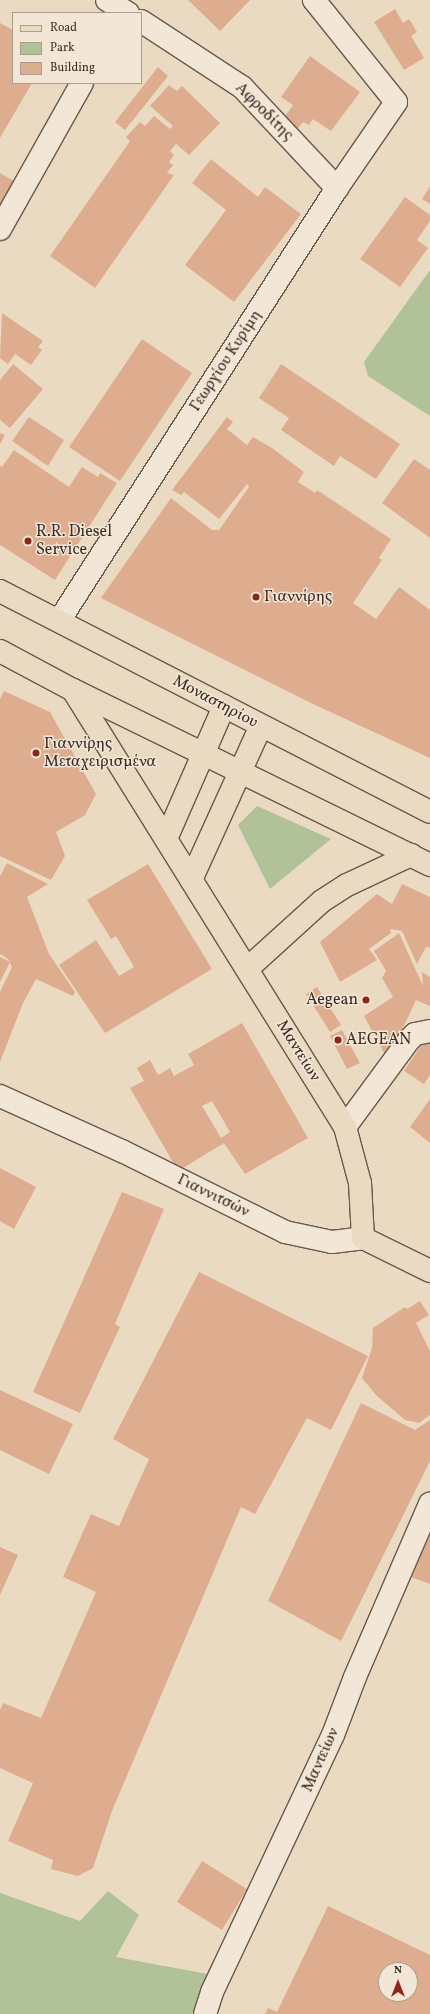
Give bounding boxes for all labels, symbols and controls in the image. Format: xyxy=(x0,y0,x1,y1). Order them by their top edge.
legend xyxy=(12,12,142,84)
text: Road xyxy=(50,20,77,36)
text: Park xyxy=(50,40,75,56)
text: Building xyxy=(50,60,95,76)
street label: Αφροδίτης xyxy=(231,79,297,145)
street label: Γεωργίου Κυρίμη xyxy=(186,307,266,415)
place label: R.R. Diesel Service xyxy=(36,522,112,560)
marker: R.R. Diesel Service xyxy=(23,536,33,546)
place label: Γιαννίρης xyxy=(264,587,332,607)
marker: Γιαννίρης xyxy=(251,592,261,602)
street label: Μοναστηρίου xyxy=(169,672,261,732)
place label: Γιαννίρης Μεταχειρισμένα xyxy=(44,734,156,772)
marker: Γιαννίρης Μεταχειρισμένα xyxy=(31,748,41,758)
place label: Aegean xyxy=(306,990,358,1010)
marker: Aegean xyxy=(361,995,371,1005)
street label: Μαντείων xyxy=(272,1017,324,1085)
place label: AEGEAN xyxy=(346,1030,411,1050)
marker: AEGEAN xyxy=(333,1035,343,1045)
street label: Γιαννιτσών xyxy=(174,1170,252,1222)
street label: Μαντείων xyxy=(298,1725,344,1795)
north arrow xyxy=(378,1962,418,2002)
text: N xyxy=(394,1963,402,1978)

